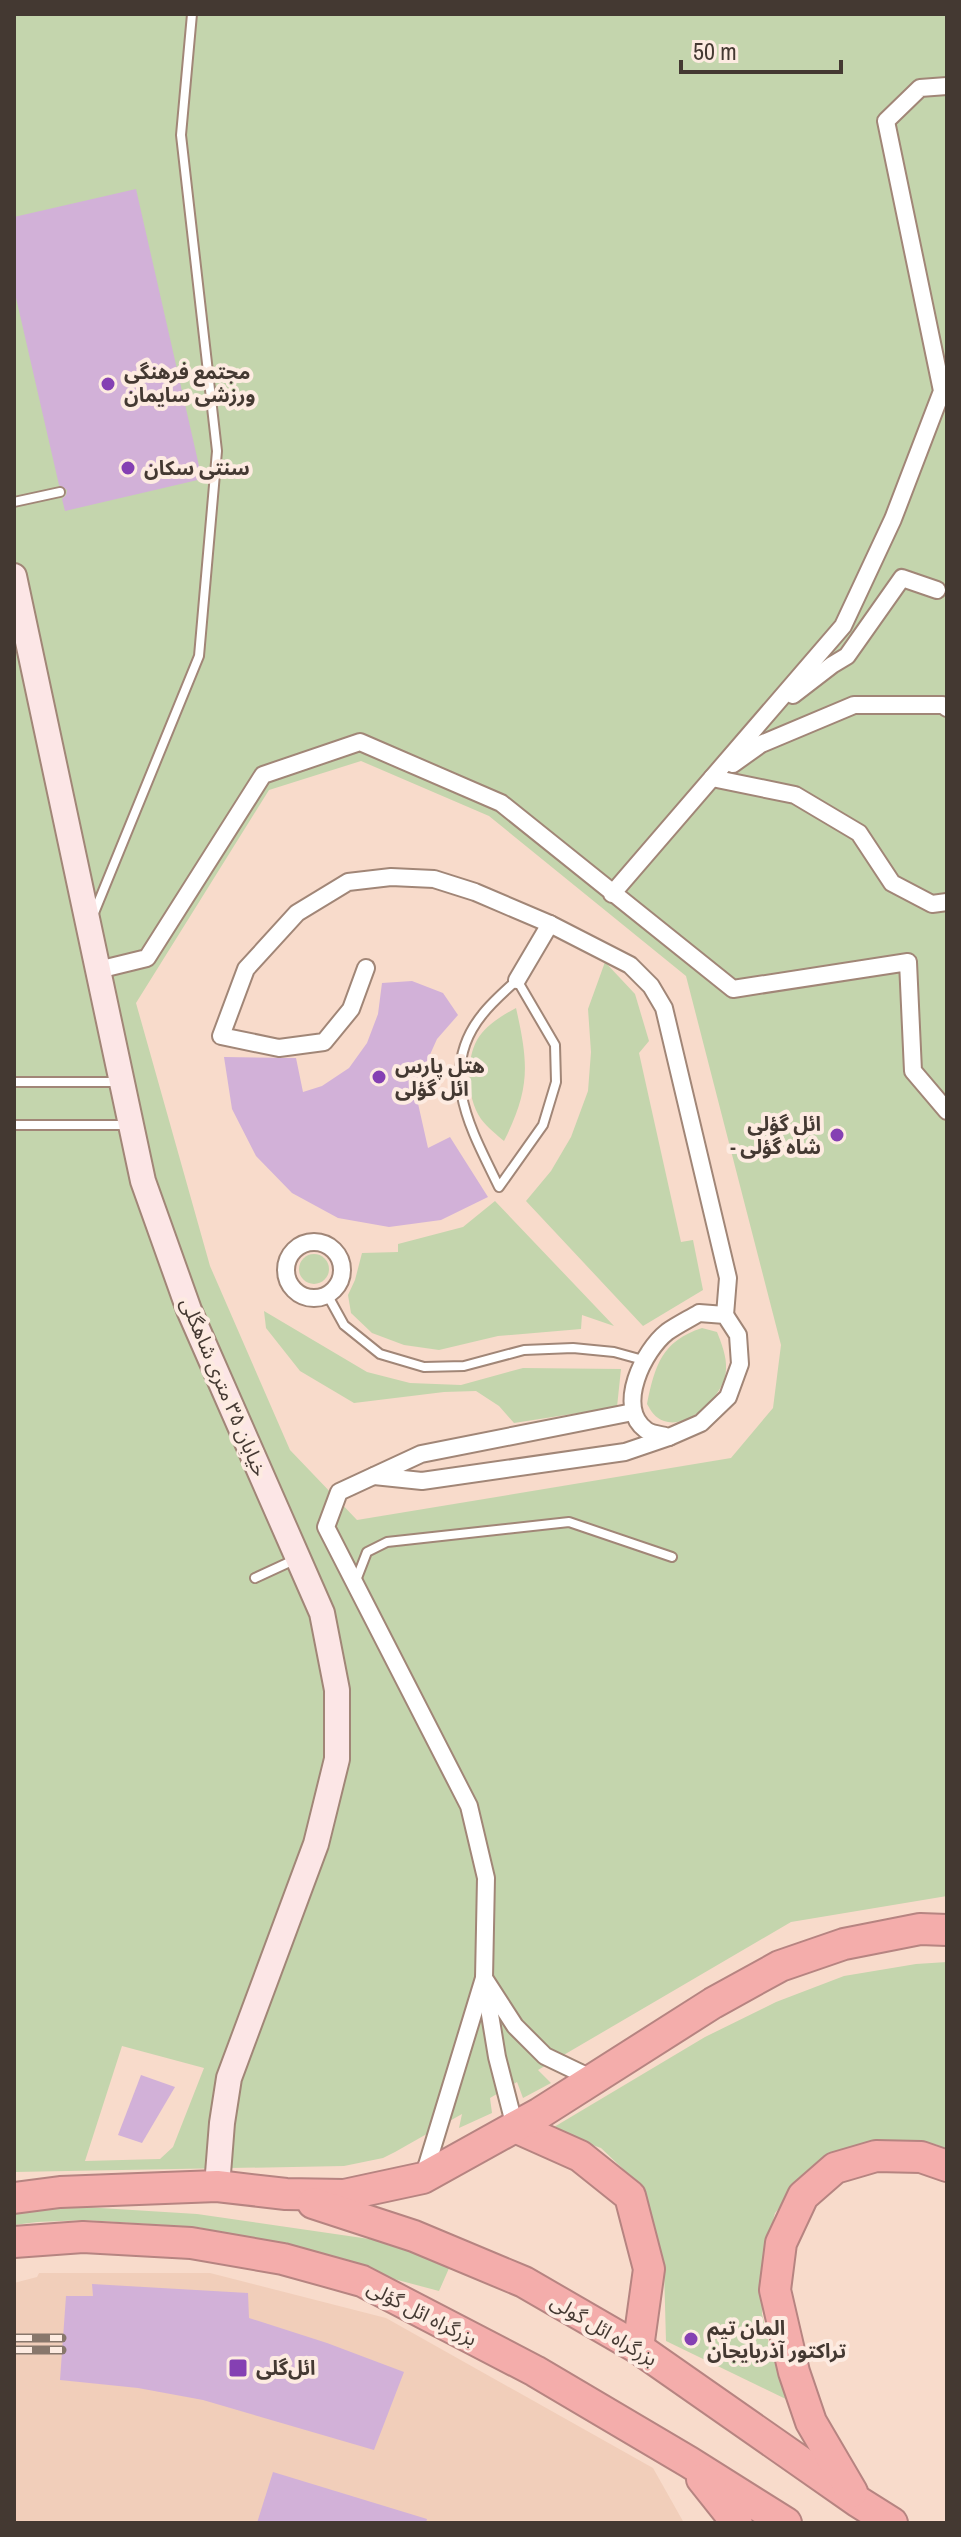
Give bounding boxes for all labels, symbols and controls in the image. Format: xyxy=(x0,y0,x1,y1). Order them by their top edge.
scale bar xyxy=(681,24,841,74)
text: 50 m xyxy=(693,35,737,67)
place label: مجتمع فرهنگی ورزشی سایمان xyxy=(124,358,256,408)
marker: مجتمع فرهنگی ورزشی سایمان xyxy=(99,375,117,393)
place label: سنتی سکان xyxy=(144,454,250,481)
marker: سنتی سکان xyxy=(119,459,137,477)
place label: هتل پارس ائل گؤلی xyxy=(395,1052,485,1102)
marker: هتل پارس ائل گؤلی xyxy=(370,1068,388,1086)
place label: ائل گؤلی - شاه گؤلی xyxy=(730,1110,821,1160)
marker: ائل گؤلی - شاه گؤلی xyxy=(828,1126,846,1144)
street label: خیابان ۳۵ متری شاهگلی xyxy=(175,1293,274,1480)
street label: بزرگراه ائل گؤلی xyxy=(363,2273,482,2352)
street label: بزرگراه ائل گولی xyxy=(546,2287,663,2372)
place label: المان تیم تراکتور آذربایجان xyxy=(707,2314,846,2364)
marker: المان تیم تراکتور آذربایجان xyxy=(682,2330,700,2348)
place label: ائل‌گلی xyxy=(256,2354,316,2381)
marker: ائل‌گلی xyxy=(227,2357,249,2379)

